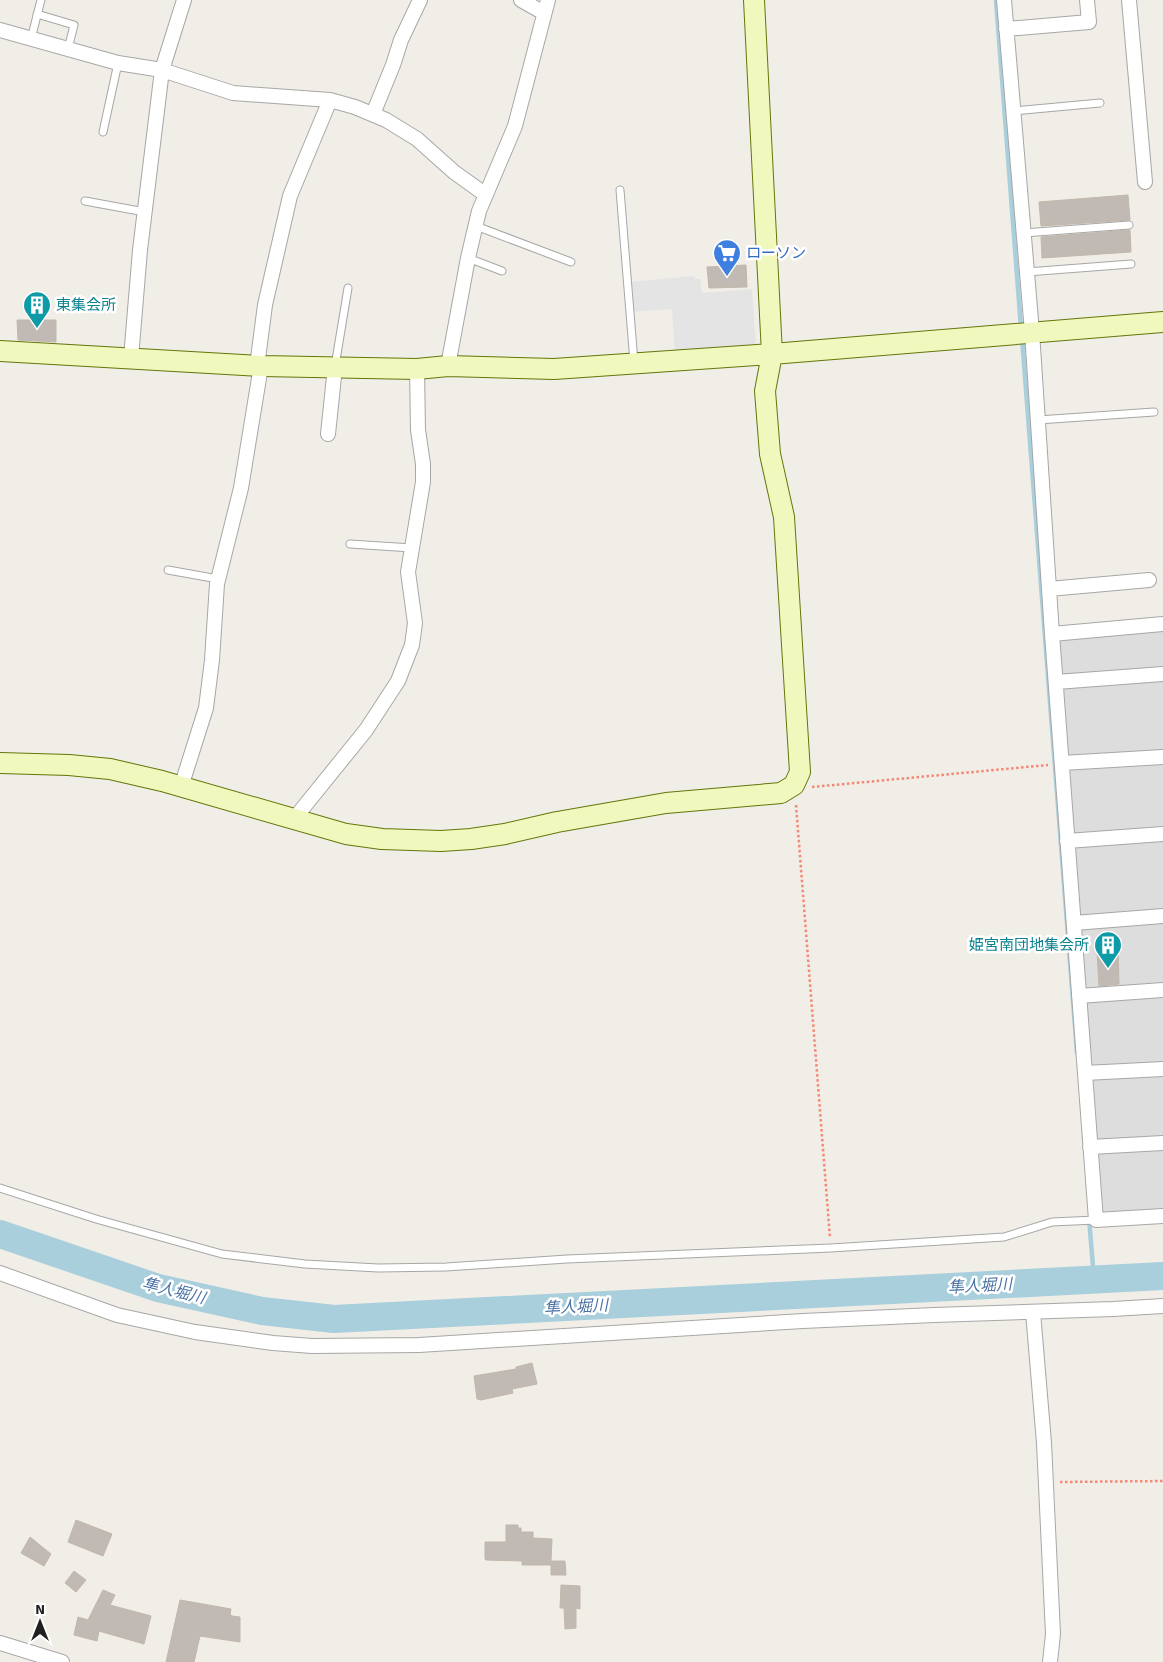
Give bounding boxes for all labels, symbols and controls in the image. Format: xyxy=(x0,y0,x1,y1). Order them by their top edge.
supermarket icon: ローソン xyxy=(712,238,742,277)
place label: ローソン xyxy=(746,244,806,262)
building icon: 東集会所 xyxy=(22,290,52,329)
place label: 東集会所 xyxy=(56,296,116,314)
building icon: 姫宮南団地集会所 xyxy=(1093,930,1123,969)
place label: 姫宮南団地集会所 xyxy=(969,936,1089,954)
water label: 隼人堀川 xyxy=(140,1274,209,1309)
water label: 隼人堀川 xyxy=(948,1274,1015,1298)
water label: 隼人堀川 xyxy=(544,1295,611,1319)
north arrow xyxy=(15,1597,65,1647)
text: N xyxy=(35,1601,45,1618)

